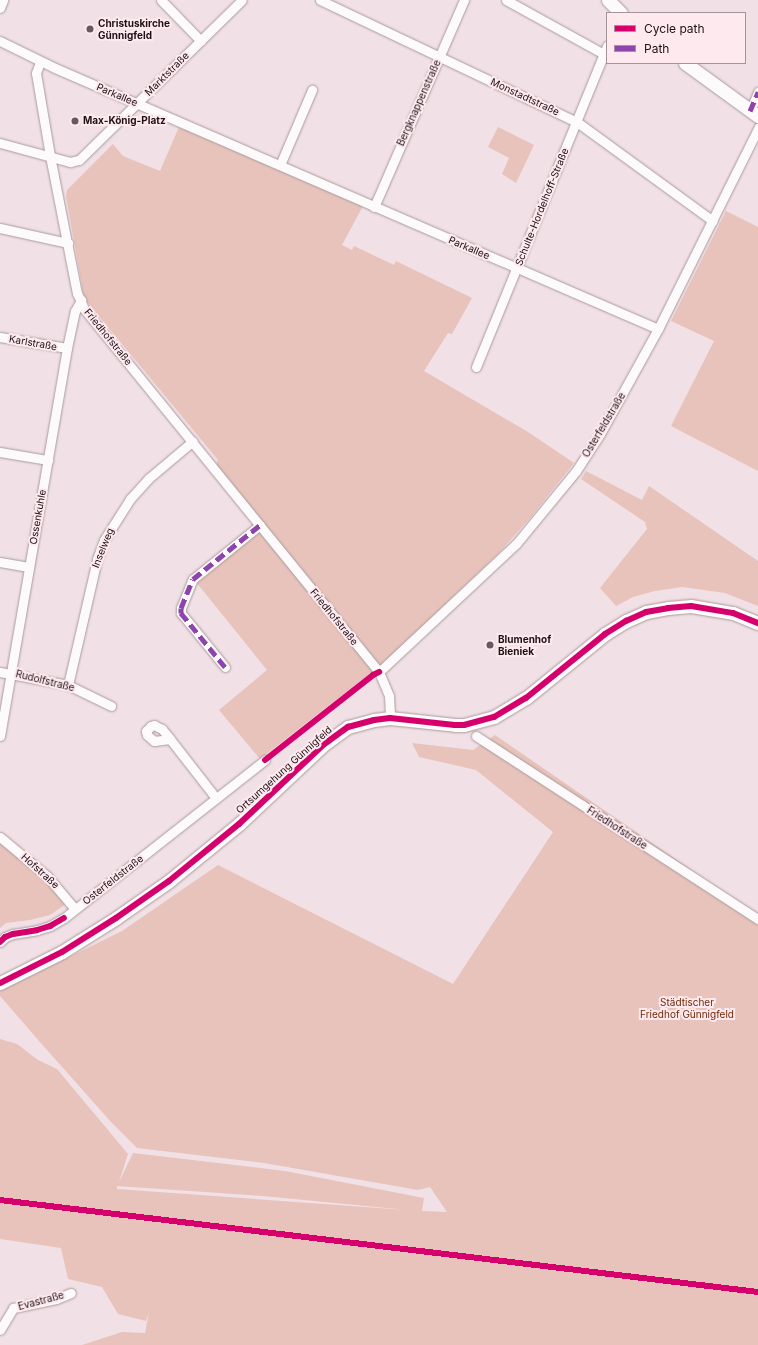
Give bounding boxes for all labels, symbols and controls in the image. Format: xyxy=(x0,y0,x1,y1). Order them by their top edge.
legend xyxy=(606,12,746,64)
place label: Christuskirche Günnigfeld xyxy=(98,17,170,40)
text: Cycle path xyxy=(644,21,705,36)
marker: Christuskirche Günnigfeld xyxy=(85,24,95,34)
text: Path xyxy=(644,41,669,56)
street label: Marktstraße xyxy=(143,50,191,98)
street label: Bergknappenstraße xyxy=(395,58,443,148)
street label: Monstadtstraße xyxy=(489,76,561,118)
street label: Parkallee xyxy=(95,81,139,109)
place label: Max-König-Platz xyxy=(83,115,166,127)
marker: Max-König-Platz xyxy=(70,116,80,126)
street label: Schulte-Hordelhoff-Straße xyxy=(513,146,571,268)
street label: Parkallee xyxy=(447,234,491,262)
street label: Friedhofstraße xyxy=(82,306,134,368)
street label: Karlstraße xyxy=(8,333,58,353)
street label: Osterfeldstraße xyxy=(580,390,628,460)
street label: Ossenkuhle xyxy=(27,489,49,545)
street label: Inselweg xyxy=(90,526,116,570)
street label: Friedhofstraße xyxy=(308,586,360,648)
place label: Blumenhof Bieniek xyxy=(498,633,551,656)
marker: Blumenhof Bieniek xyxy=(485,640,495,650)
street label: Rudolfstraße xyxy=(14,668,76,694)
street label: Ortsumgehung Günnigfeld xyxy=(234,724,334,816)
street label: Friedhofstraße xyxy=(585,804,649,852)
street label: Hofstraße xyxy=(19,851,61,891)
street label: Osterfeldstraße xyxy=(80,853,146,907)
park label: Städtischer Friedhof Günnigfeld xyxy=(640,996,734,1020)
street label: Evastraße xyxy=(17,1289,65,1313)

